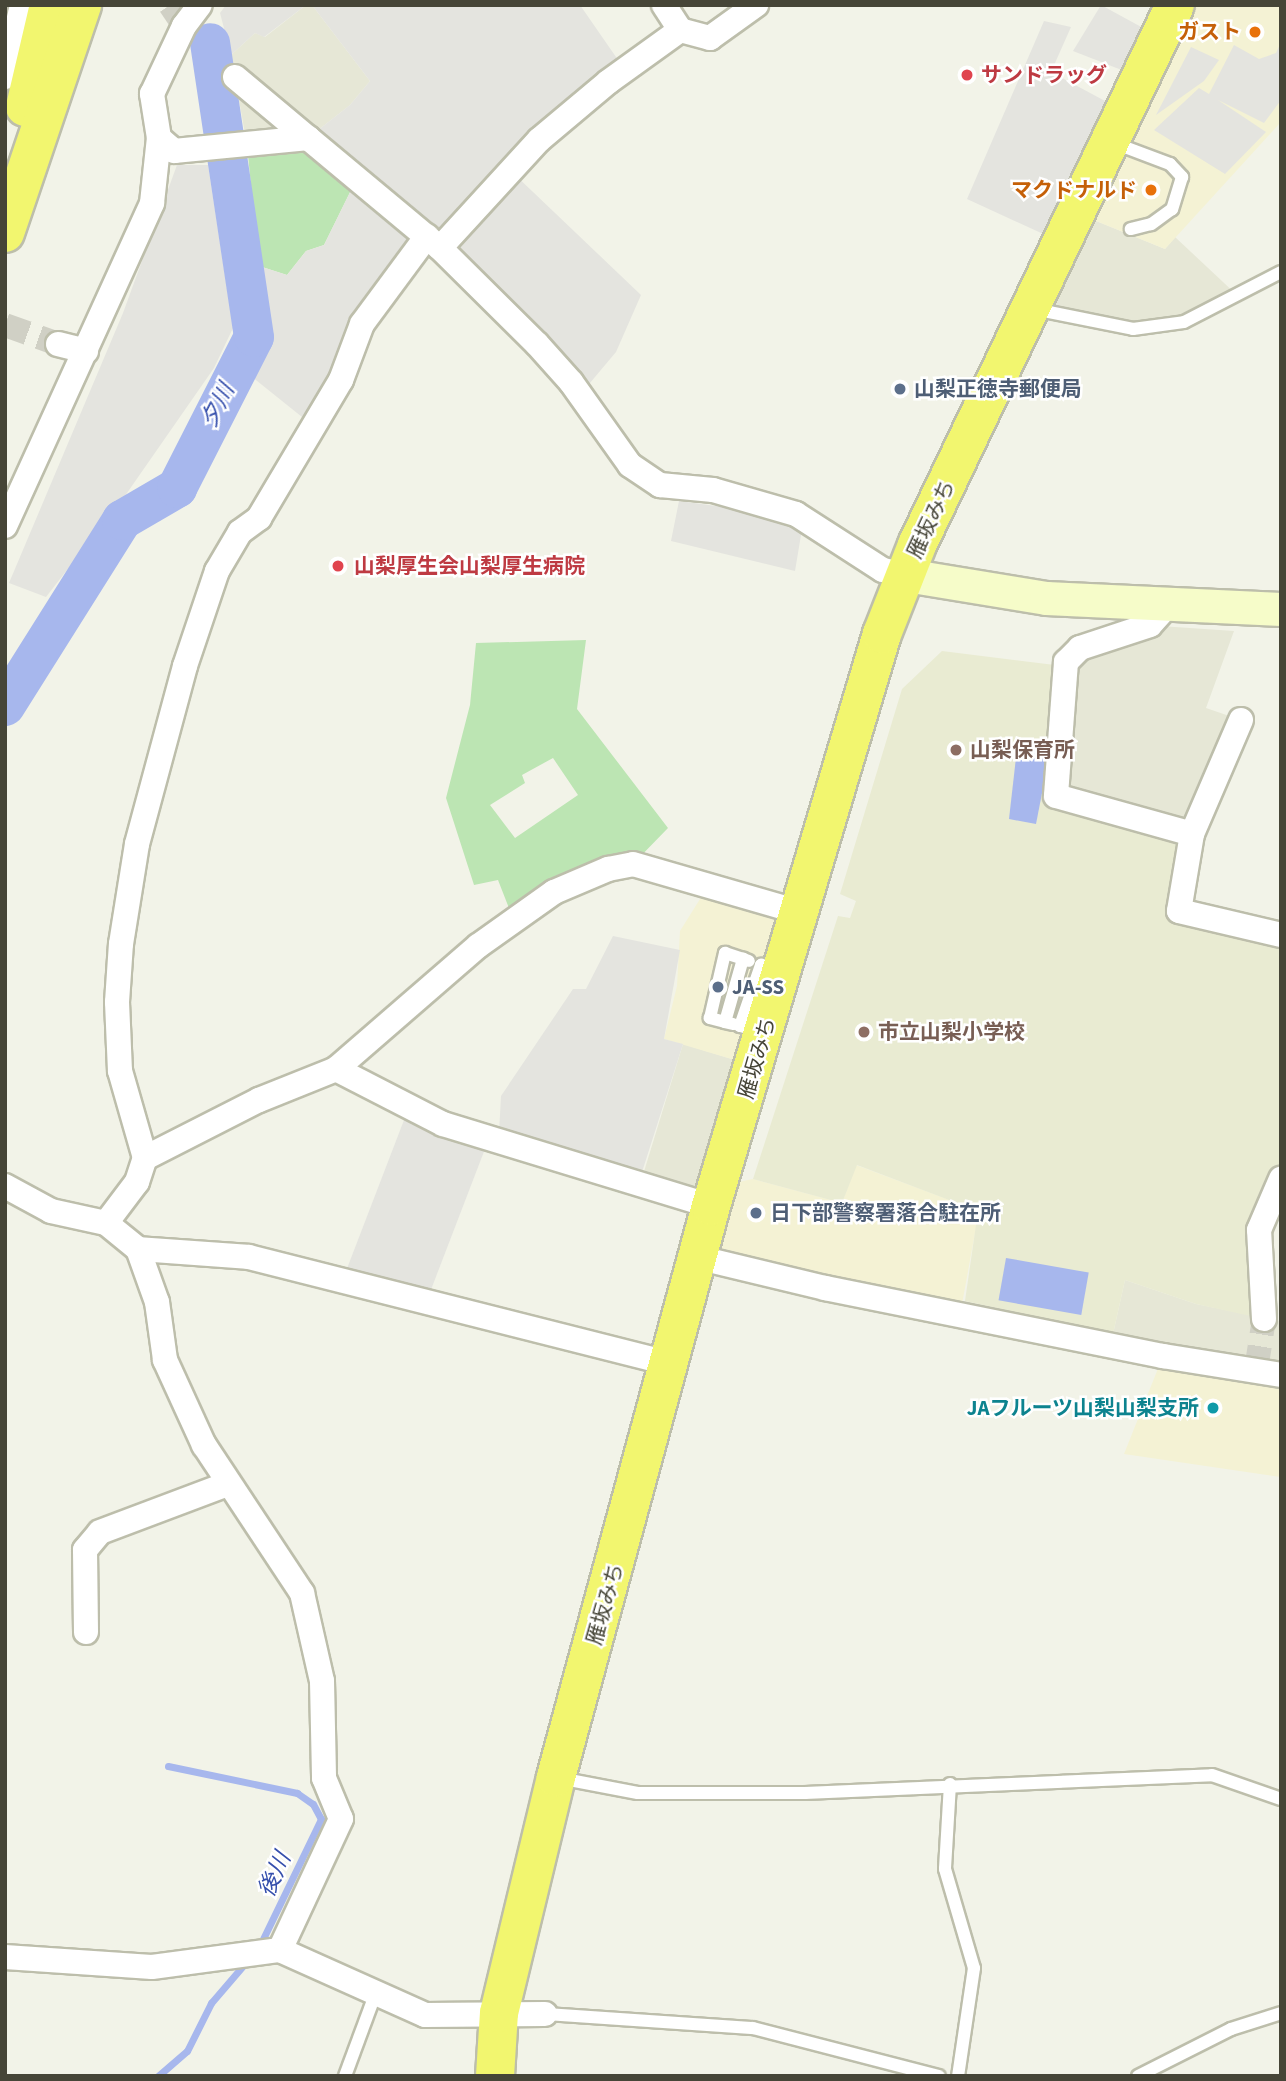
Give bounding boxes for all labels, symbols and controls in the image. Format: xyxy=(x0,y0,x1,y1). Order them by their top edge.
place label: ガスト xyxy=(1178,19,1241,45)
marker: ガスト xyxy=(1247,24,1263,40)
place label: サンドラッグ xyxy=(981,62,1107,88)
marker: サンドラッグ xyxy=(959,67,975,83)
place label: マクドナルド xyxy=(1011,177,1137,203)
marker: マクドナルド xyxy=(1143,182,1159,198)
place label: 山梨正徳寺郵便局 xyxy=(914,376,1082,402)
water label: 夕川 xyxy=(195,379,241,433)
marker: 山梨正徳寺郵便局 xyxy=(892,381,908,397)
street label: 雁坂みち xyxy=(902,476,960,562)
place label: 山梨厚生会山梨厚生病院 xyxy=(354,553,585,579)
marker: 山梨厚生会山梨厚生病院 xyxy=(328,556,348,576)
place label: 山梨保育所 xyxy=(970,737,1075,763)
marker: 山梨保育所 xyxy=(948,742,964,758)
place label: JA-SS xyxy=(732,974,784,1000)
marker: JA-SS xyxy=(710,979,726,995)
street label: 雁坂みち xyxy=(733,1014,781,1102)
place label: 市立山梨小学校 xyxy=(878,1019,1025,1045)
marker: 市立山梨小学校 xyxy=(856,1024,872,1040)
place label: 日下部警察署落合駐在所 xyxy=(770,1200,1001,1226)
marker: 日下部警察署落合駐在所 xyxy=(748,1205,764,1221)
place label: JAフルーツ山梨山梨支所 xyxy=(966,1395,1199,1421)
marker: JAフルーツ山梨山梨支所 xyxy=(1205,1400,1221,1416)
street label: 雁坂みち xyxy=(581,1560,629,1648)
water label: 後川 xyxy=(253,1848,297,1902)

